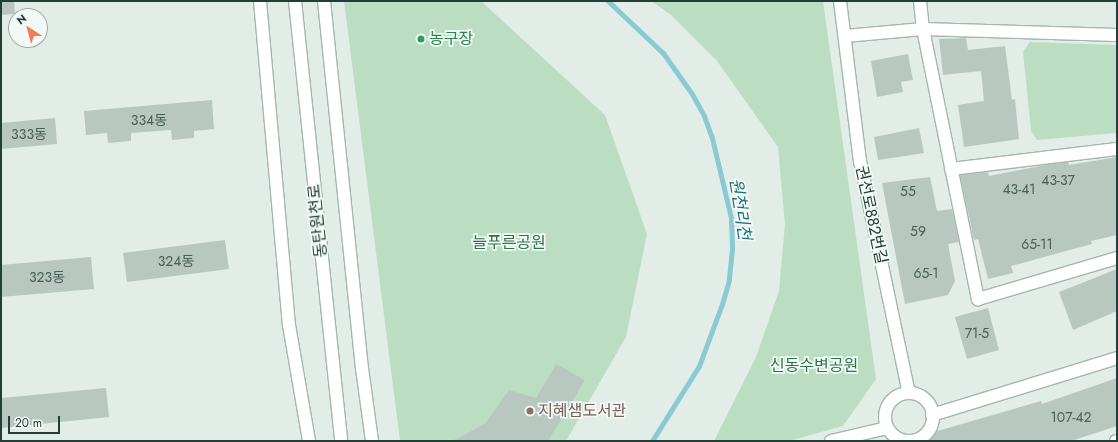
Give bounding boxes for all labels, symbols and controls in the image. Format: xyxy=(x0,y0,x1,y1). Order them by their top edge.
north arrow xyxy=(8,8,48,48)
text: N xyxy=(13,10,30,28)
place label: 농구장 xyxy=(429,29,473,49)
marker: 농구장 xyxy=(416,34,426,44)
house number: 334동 xyxy=(131,112,167,128)
house number: 333동 xyxy=(11,126,47,142)
street label: 권선로882번길 xyxy=(851,164,891,266)
house number: 43-37 xyxy=(1041,172,1075,188)
water label: 원천리천 xyxy=(725,177,755,241)
house number: 43-41 xyxy=(1002,181,1036,197)
street label: 동탄원천로 xyxy=(305,183,331,259)
house number: 55 xyxy=(900,183,916,199)
house number: 59 xyxy=(910,223,926,239)
park label: 늘푸른공원 xyxy=(472,233,546,253)
house number: 65-11 xyxy=(1021,236,1053,252)
house number: 324동 xyxy=(158,253,194,269)
house number: 65-1 xyxy=(913,265,939,281)
house number: 323동 xyxy=(29,269,65,285)
house number: 71-5 xyxy=(965,325,989,341)
park label: 신동수변공원 xyxy=(770,356,858,376)
place label: 지혜샘도서관 xyxy=(538,401,626,421)
marker: 지혜샘도서관 xyxy=(525,406,535,416)
scale bar xyxy=(10,408,62,434)
house number: 107-42 xyxy=(1050,409,1092,425)
text: 20 m xyxy=(15,414,42,432)

